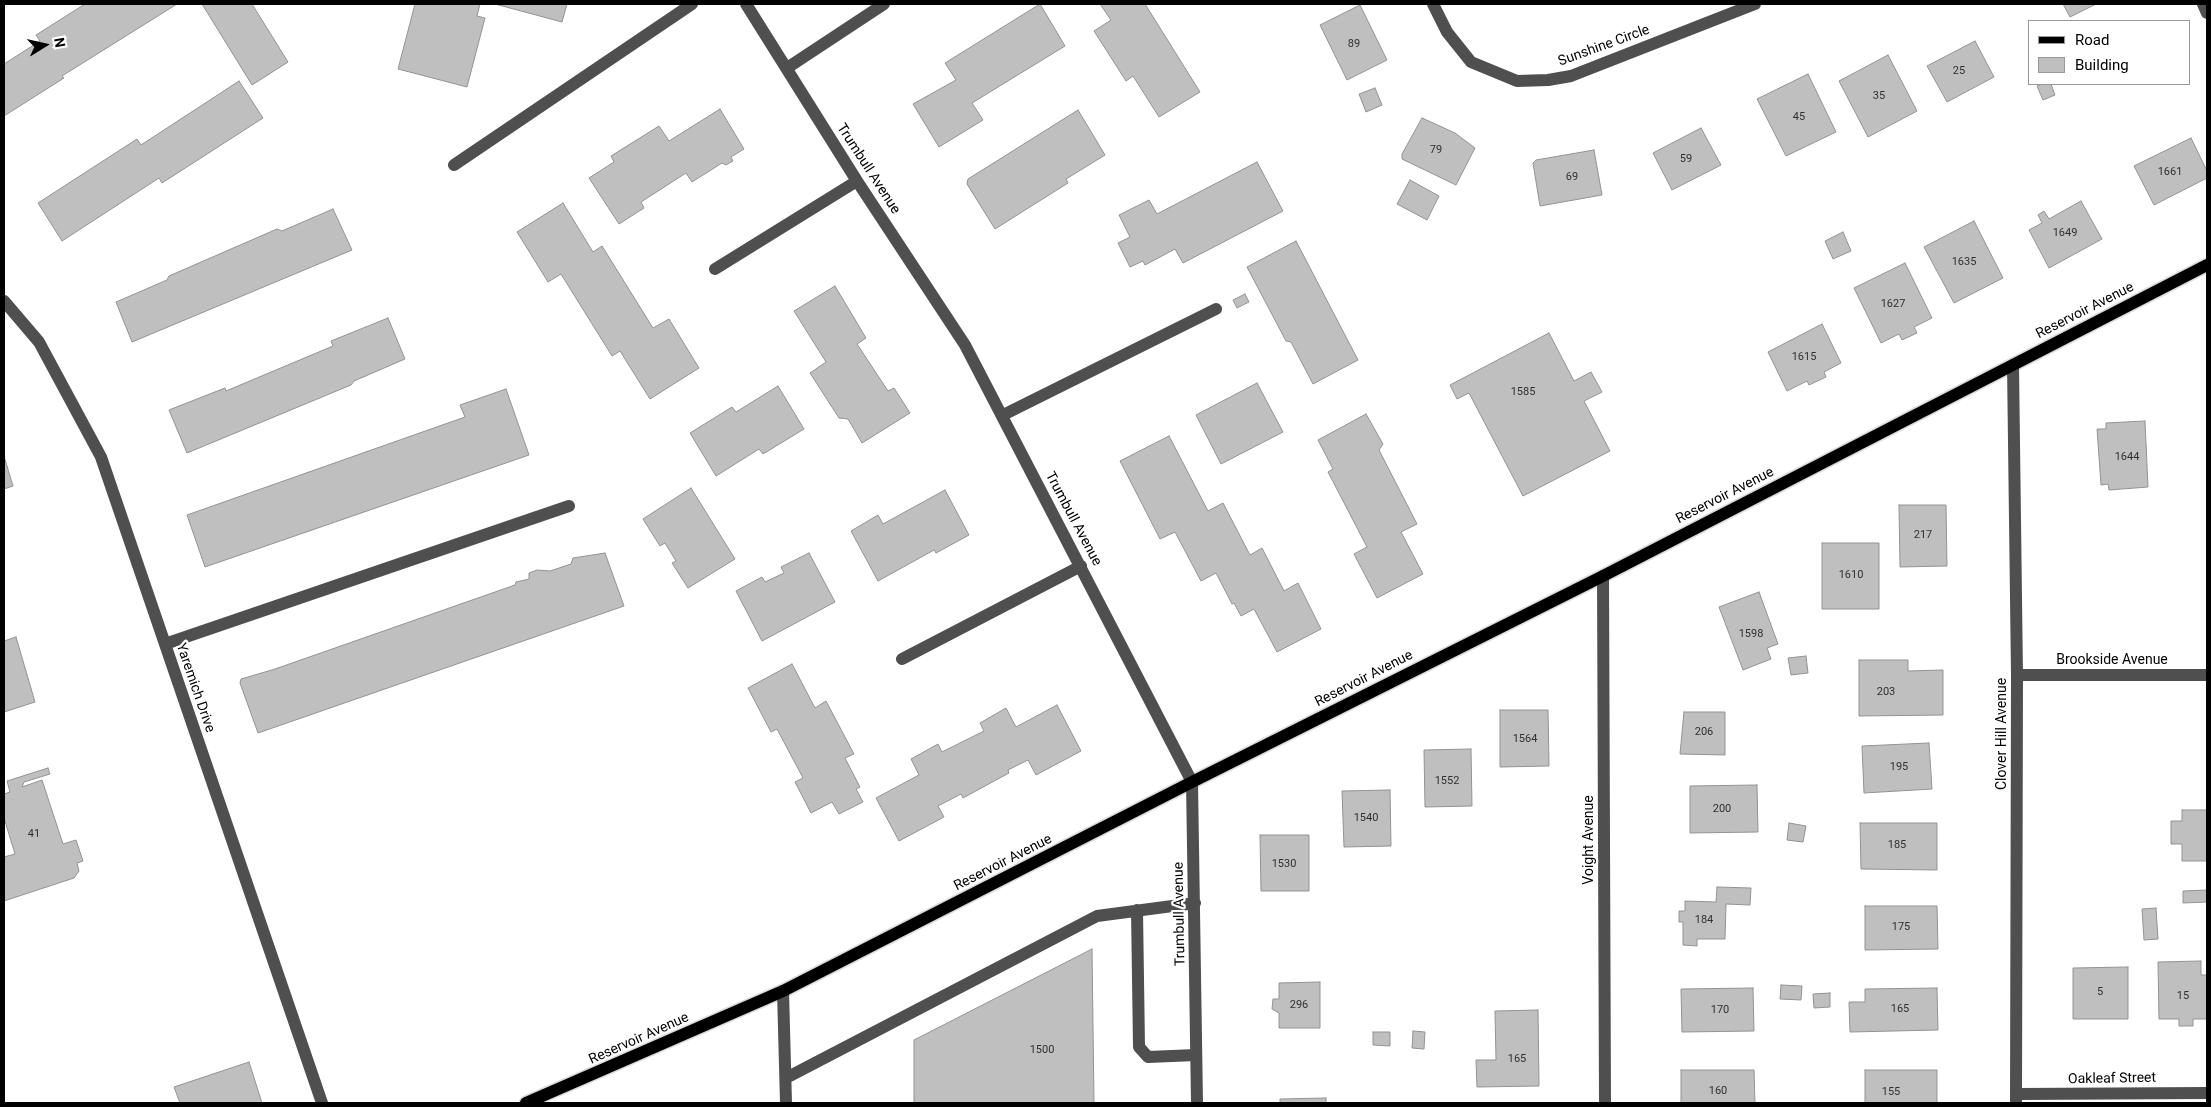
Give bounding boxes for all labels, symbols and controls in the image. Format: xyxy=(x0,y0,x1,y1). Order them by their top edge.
north arrow xyxy=(20,20,70,70)
legend xyxy=(2028,20,2191,85)
street label: Sunshine Circle xyxy=(1556,22,1652,70)
text: Road xyxy=(2075,31,2109,49)
text: N xyxy=(51,36,69,49)
house number: 89 xyxy=(1348,37,1360,51)
text: Building xyxy=(2075,56,2129,74)
house number: 25 xyxy=(1953,64,1965,78)
house number: 35 xyxy=(1873,89,1885,103)
house number: 45 xyxy=(1793,110,1805,124)
street label: Trumbull Avenue xyxy=(833,121,903,217)
house number: 79 xyxy=(1430,143,1442,157)
house number: 59 xyxy=(1680,152,1692,166)
house number: 1661 xyxy=(2158,165,2182,179)
house number: 69 xyxy=(1566,170,1578,184)
house number: 1649 xyxy=(2053,226,2077,240)
house number: 1635 xyxy=(1952,255,1976,269)
street label: Reservoir Avenue xyxy=(2033,279,2137,343)
house number: 1627 xyxy=(1881,297,1905,311)
house number: 1615 xyxy=(1792,350,1816,364)
house number: 1585 xyxy=(1511,385,1535,399)
house number: 1644 xyxy=(2115,450,2139,464)
street label: Reservoir Avenue xyxy=(1673,464,1777,528)
street label: Trumbull Avenue xyxy=(1041,469,1105,569)
house number: 217 xyxy=(1914,528,1932,542)
house number: 1610 xyxy=(1839,568,1863,582)
house number: 1598 xyxy=(1739,627,1763,641)
street label: Yaremich Drive xyxy=(172,641,218,735)
street label: Reservoir Avenue xyxy=(1312,647,1416,711)
street label: Brookside Avenue xyxy=(2056,652,2168,668)
street label: Clover Hill Avenue xyxy=(1994,678,2010,790)
house number: 203 xyxy=(1877,685,1895,699)
house number: 206 xyxy=(1695,725,1713,739)
house number: 1564 xyxy=(1513,732,1537,746)
house number: 195 xyxy=(1890,760,1908,774)
house number: 1552 xyxy=(1435,774,1459,788)
street label: Voight Avenue xyxy=(1581,795,1597,885)
house number: 200 xyxy=(1713,802,1731,816)
house number: 1540 xyxy=(1354,811,1378,825)
house number: 41 xyxy=(28,827,40,841)
street label: Reservoir Avenue xyxy=(951,831,1055,895)
house number: 185 xyxy=(1888,838,1906,852)
house number: 1530 xyxy=(1272,857,1296,871)
street label: Trumbull Avenue xyxy=(1171,862,1189,966)
house number: 184 xyxy=(1695,913,1713,927)
house number: 175 xyxy=(1892,920,1910,934)
house number: 5 xyxy=(2097,985,2103,999)
house number: 15 xyxy=(2177,989,2189,1003)
house number: 296 xyxy=(1290,998,1308,1012)
house number: 165 xyxy=(1891,1002,1909,1016)
house number: 170 xyxy=(1711,1003,1729,1017)
street label: Reservoir Avenue xyxy=(586,1009,692,1069)
house number: 1500 xyxy=(1030,1043,1054,1057)
house number: 165 xyxy=(1508,1052,1526,1066)
street label: Oakleaf Street xyxy=(2068,1070,2156,1088)
house number: 160 xyxy=(1709,1084,1727,1098)
house number: 155 xyxy=(1882,1085,1900,1099)

